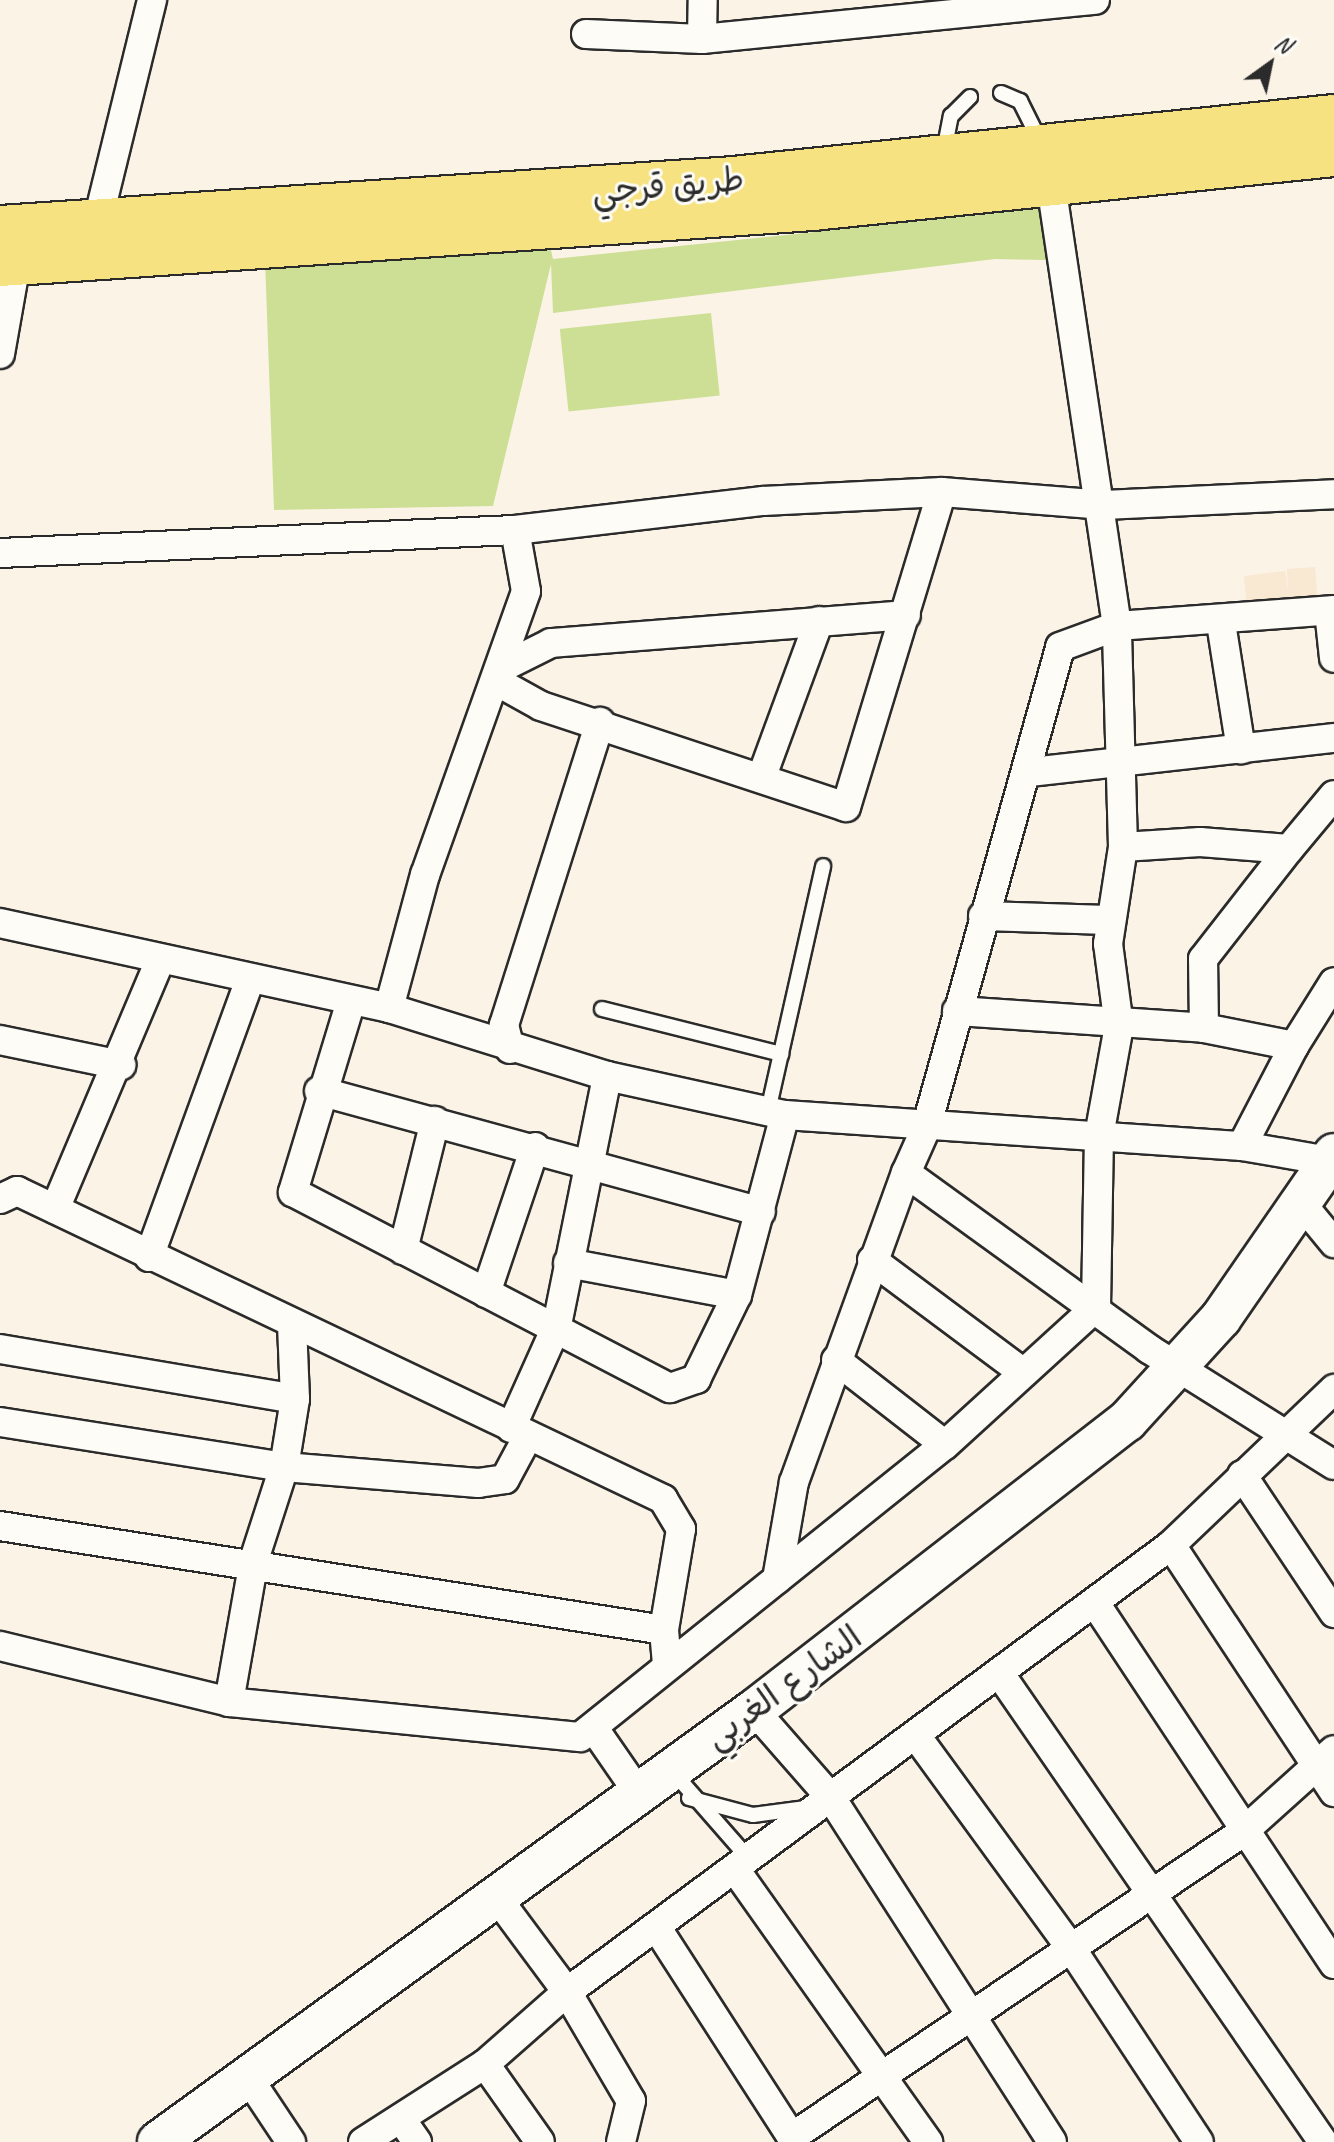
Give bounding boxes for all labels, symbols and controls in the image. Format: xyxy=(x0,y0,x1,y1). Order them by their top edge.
north arrow xyxy=(1230,24,1310,104)
text: N xyxy=(1270,28,1296,59)
street label: طريق قرجي xyxy=(590,158,746,212)
street label: الشارع الغربي xyxy=(697,1616,869,1758)

